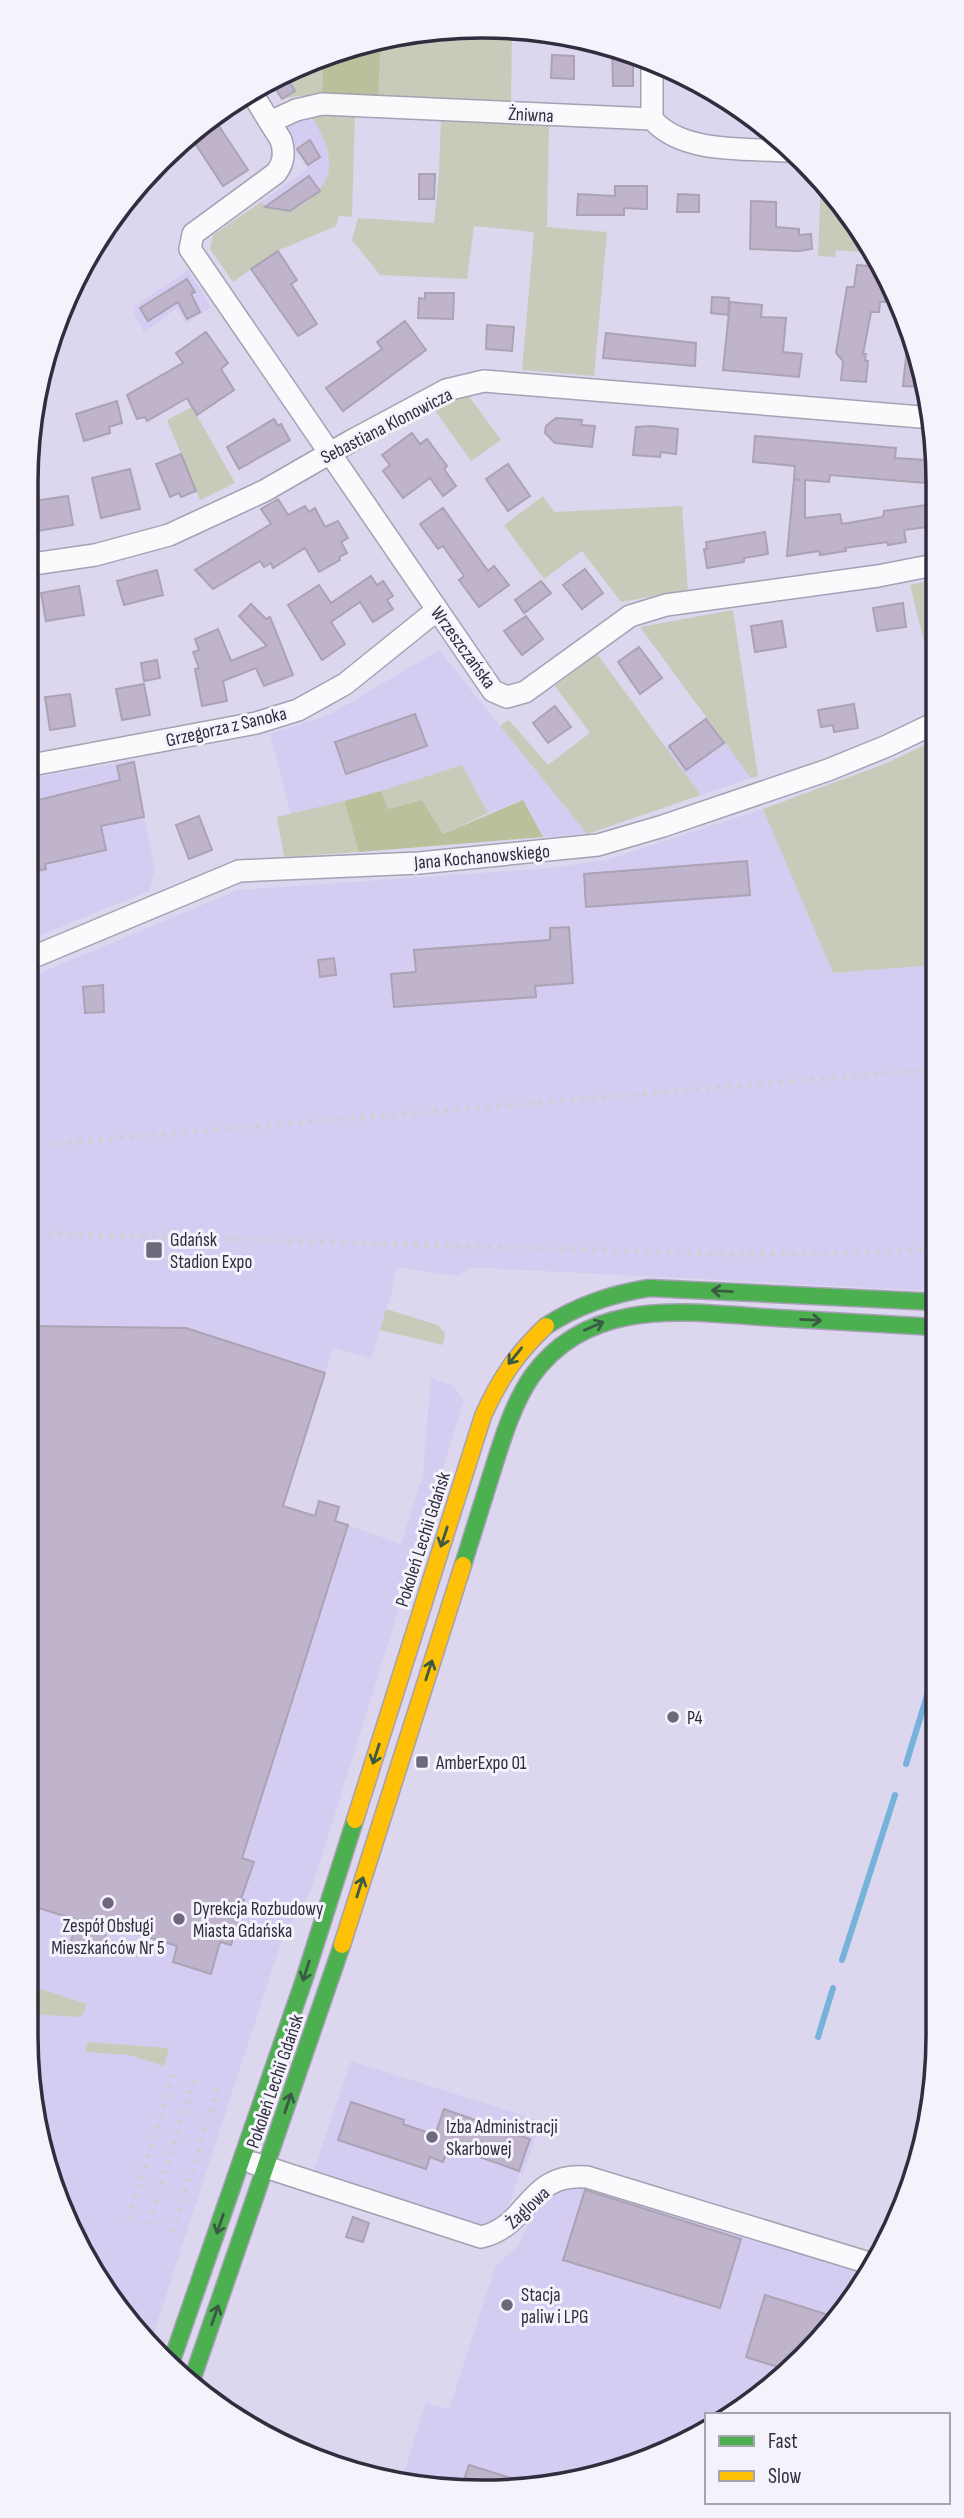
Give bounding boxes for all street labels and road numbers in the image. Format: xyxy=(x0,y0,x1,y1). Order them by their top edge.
street label: Żniwna xyxy=(508,103,554,128)
street label: Sebastiana Klonowicza xyxy=(317,383,456,469)
street label: Wrzeszczańska xyxy=(425,602,500,694)
street label: Grzegorza z Sanoka xyxy=(164,702,289,753)
street label: Jana Kochanowskiego xyxy=(412,840,551,875)
street label: Pokoleń Lechii Gdańsk xyxy=(391,1468,456,1610)
street label: Pokoleń Lechii Gdańsk xyxy=(242,2011,309,2152)
street label: Żaglowa xyxy=(501,2182,555,2234)

